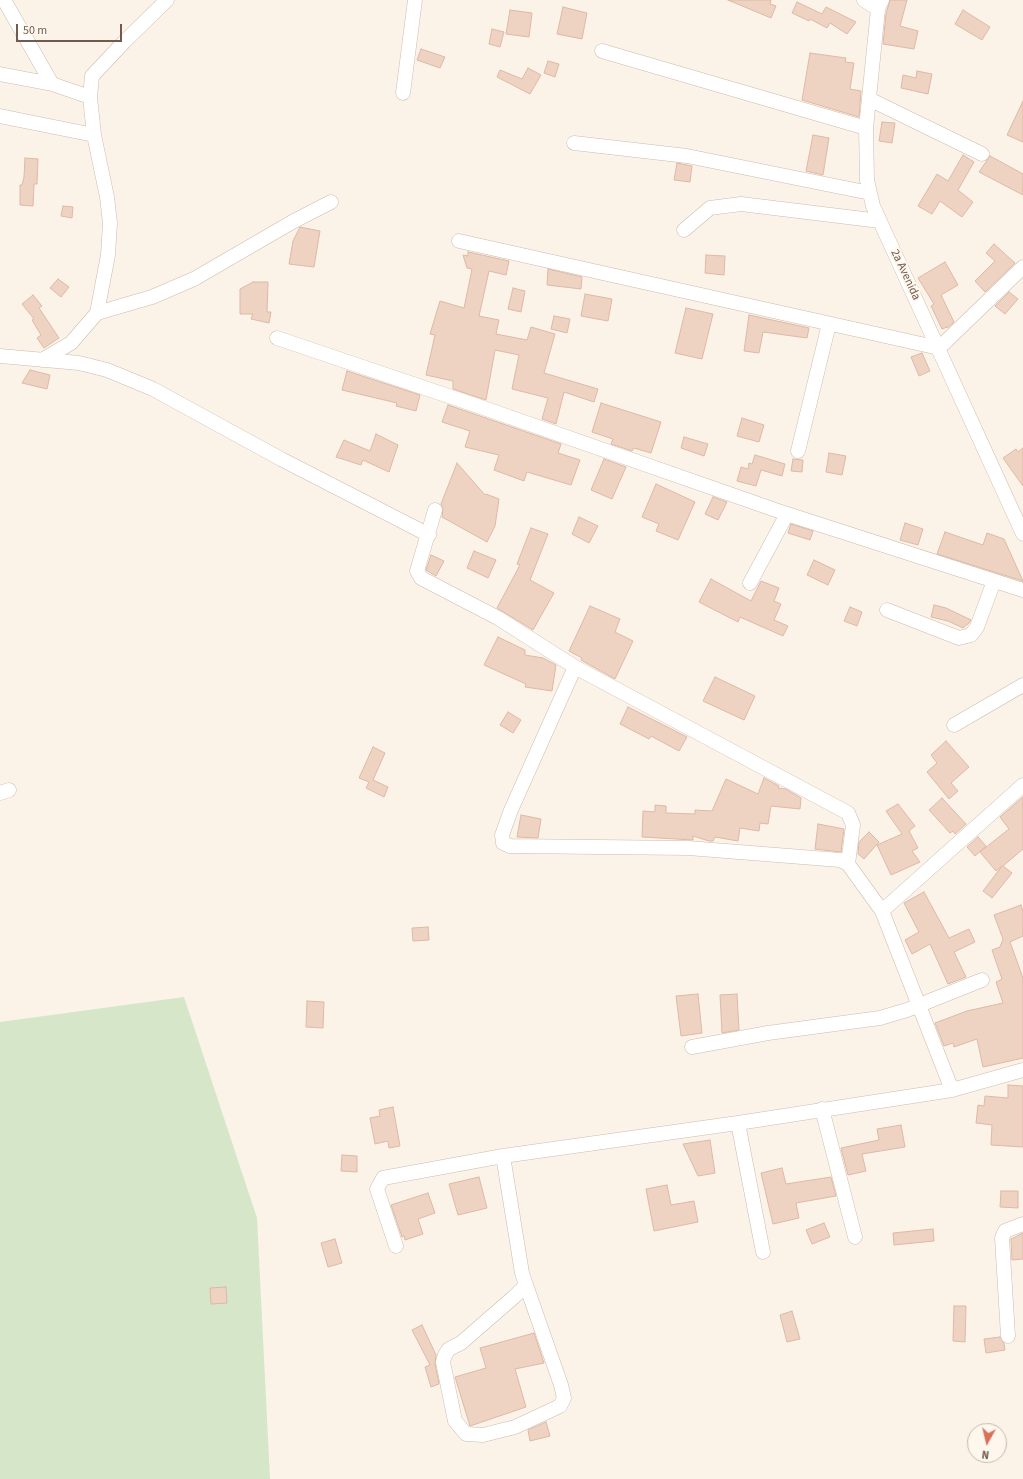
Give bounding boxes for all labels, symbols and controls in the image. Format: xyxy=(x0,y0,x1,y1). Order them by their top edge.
scale bar xyxy=(18,16,124,42)
text: 50 m xyxy=(23,22,47,39)
street label: 2a Avenida xyxy=(887,247,923,303)
north arrow xyxy=(967,1423,1007,1463)
text: N xyxy=(981,1446,990,1462)

